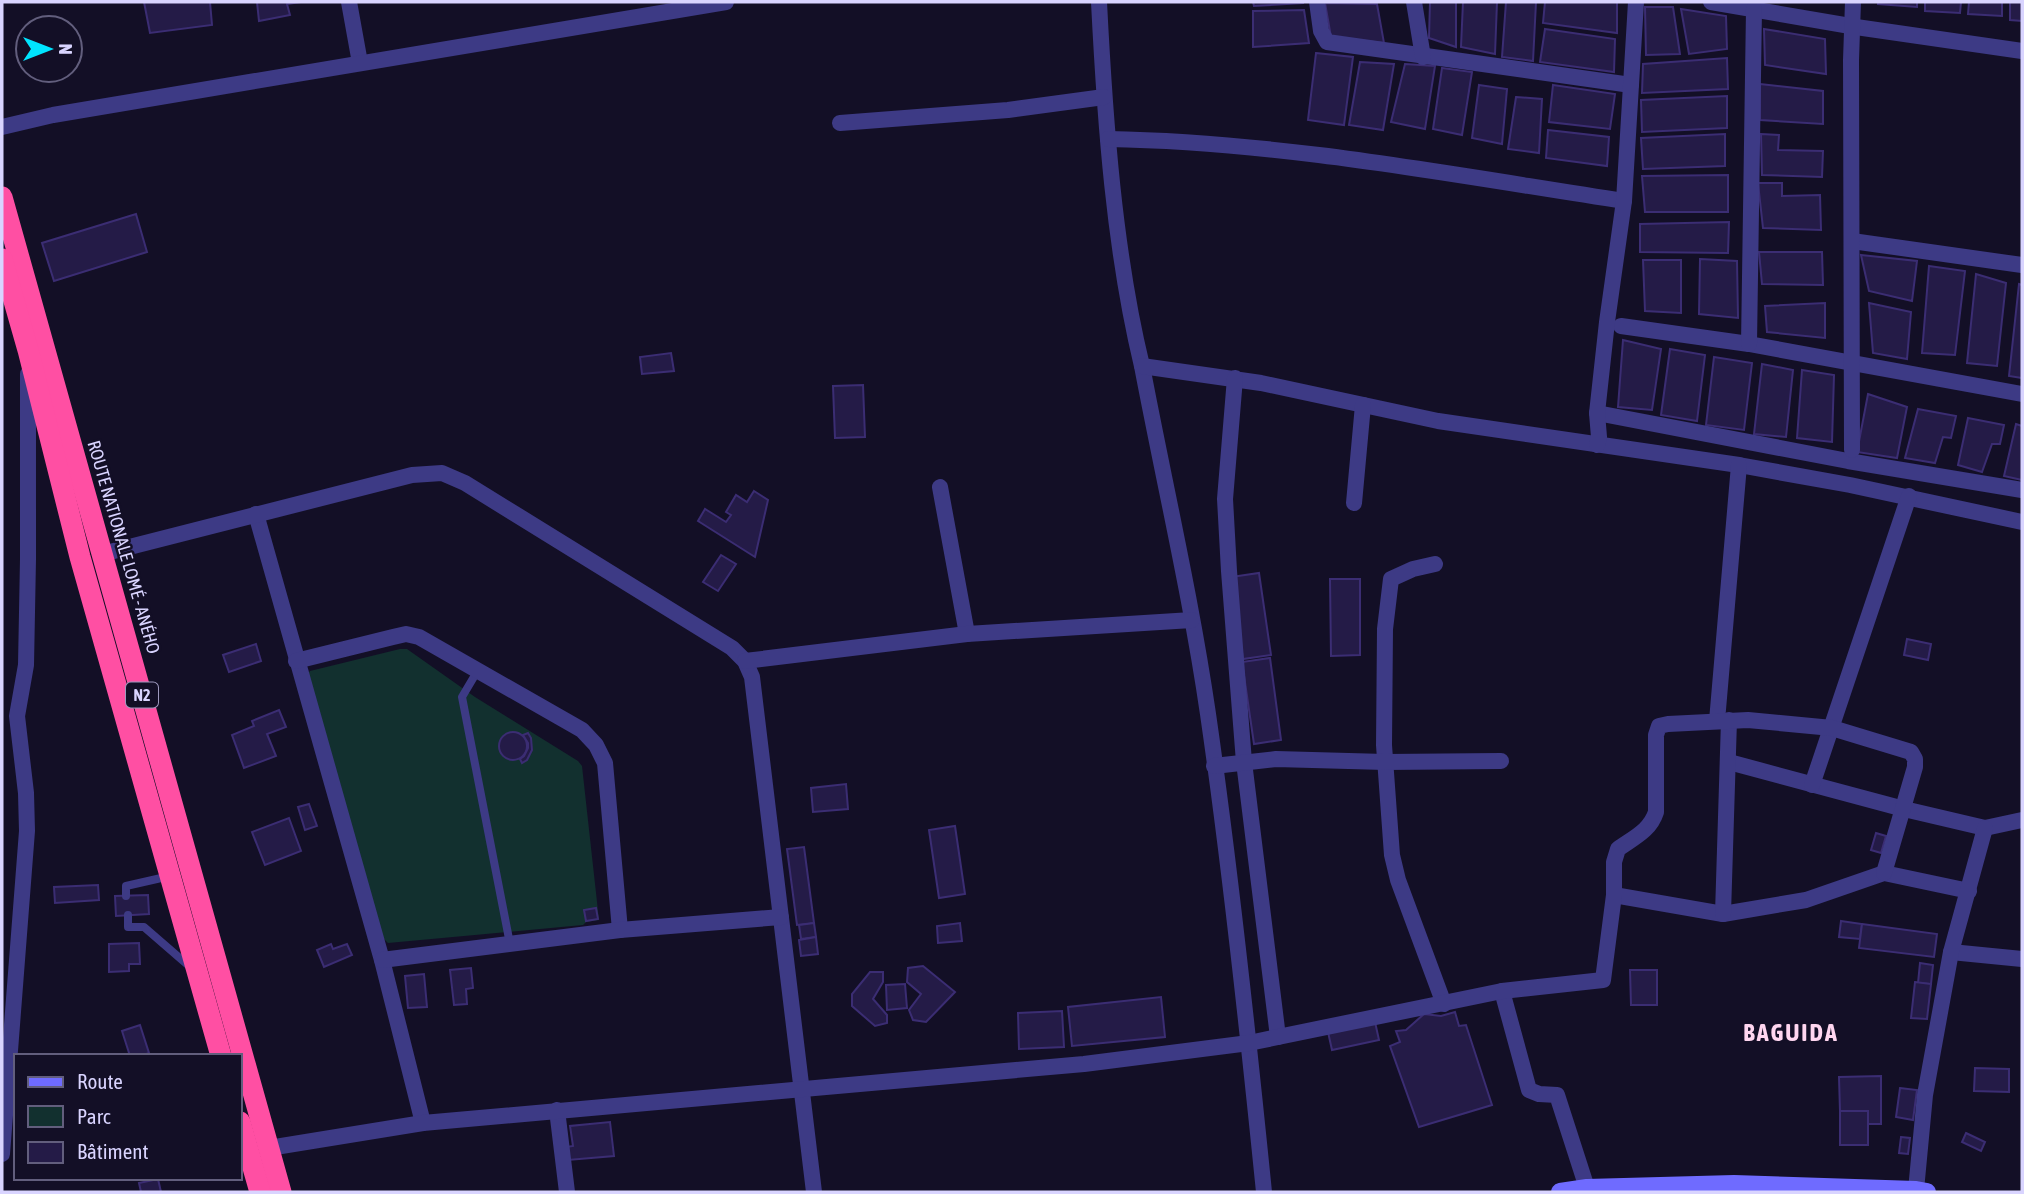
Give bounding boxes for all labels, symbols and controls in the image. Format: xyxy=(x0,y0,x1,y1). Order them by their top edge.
north arrow xyxy=(14,14,84,84)
text: N xyxy=(55,43,77,55)
street label: ROUTE NATIONALE LOMÉ - ANÉHO xyxy=(84,438,164,656)
road number: N2 xyxy=(126,682,158,708)
district label: BAGUIDA xyxy=(1743,1019,1839,1046)
legend xyxy=(14,1054,242,1180)
text: Route xyxy=(77,1069,123,1093)
text: Parc xyxy=(77,1104,111,1128)
text: Bâtiment xyxy=(77,1139,148,1163)

